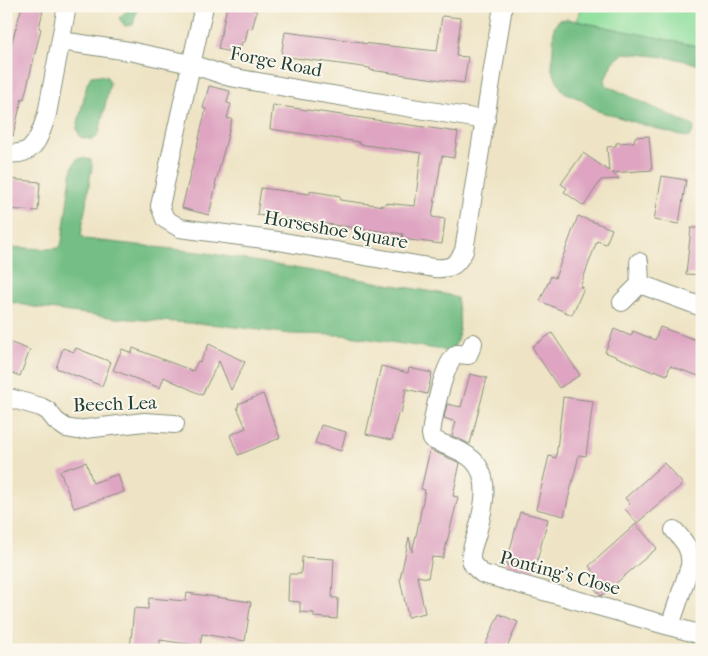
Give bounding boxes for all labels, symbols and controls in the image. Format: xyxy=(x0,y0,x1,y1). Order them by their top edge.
street label: Forge Road xyxy=(228,42,325,82)
street label: Horseshoe Square xyxy=(262,206,410,254)
street label: Beech Lea xyxy=(73,392,158,416)
street label: Ponting's Close xyxy=(497,546,623,600)

